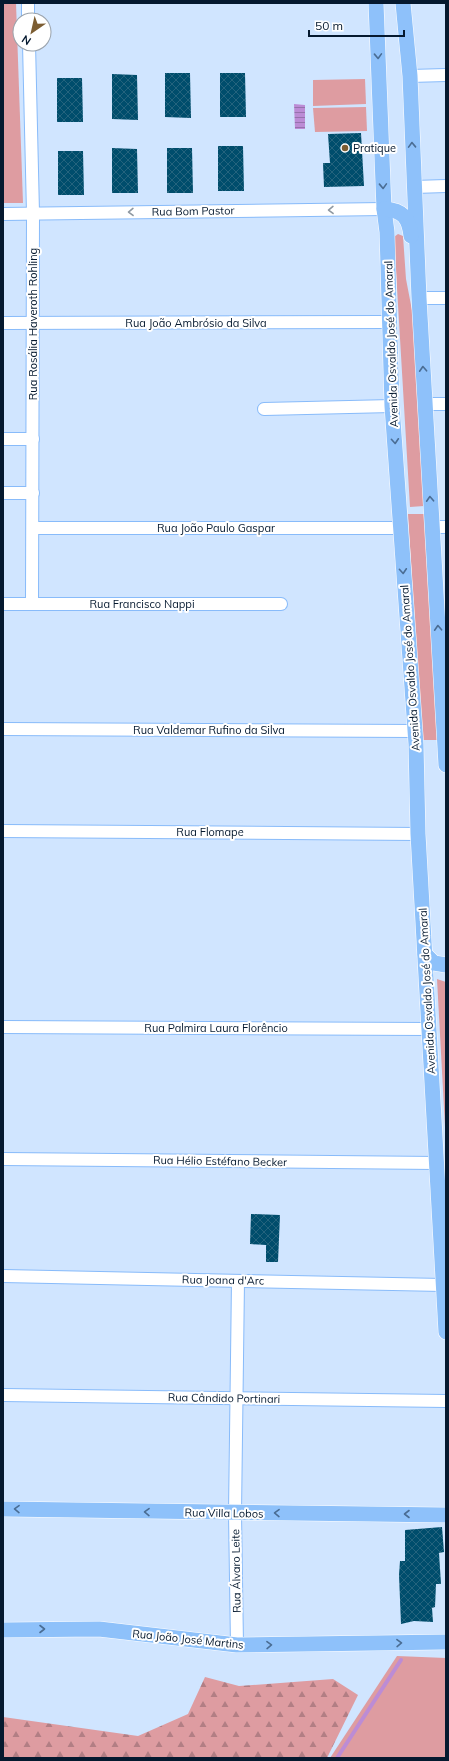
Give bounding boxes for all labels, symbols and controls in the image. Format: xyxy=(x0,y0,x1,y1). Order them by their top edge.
north arrow xyxy=(12,12,52,52)
scale bar xyxy=(309,12,404,38)
text: 50 m xyxy=(315,18,343,33)
text: N xyxy=(19,32,34,48)
one-way arrow xyxy=(374,53,382,59)
place label: Pratique xyxy=(353,141,396,155)
one-way arrow xyxy=(408,142,417,148)
marker: Pratique xyxy=(340,143,350,153)
one-way arrow xyxy=(379,183,387,189)
street label: Rua Bom Pastor xyxy=(152,203,234,219)
one-way arrow xyxy=(328,206,334,214)
one-way arrow xyxy=(128,208,134,216)
street label: Rua Rosália Haveroth Rohling xyxy=(26,248,40,400)
street label: Avenida Osvaldo José do Amaral xyxy=(381,260,401,428)
street label: Rua João Ambrósio da Silva xyxy=(125,316,267,330)
one-way arrow xyxy=(419,366,428,372)
one-way arrow xyxy=(390,438,399,445)
one-way arrow xyxy=(426,496,435,502)
street label: Rua João Paulo Gaspar xyxy=(157,521,275,535)
one-way arrow xyxy=(399,568,408,574)
street label: Avenida Osvaldo José do Amaral xyxy=(397,584,423,752)
street label: Rua Francisco Nappi xyxy=(89,597,195,611)
one-way arrow xyxy=(433,625,442,631)
street label: Rua Valdemar Rufino da Silva xyxy=(133,723,285,737)
street label: Rua Flomape xyxy=(176,825,244,839)
street label: Avenida Osvaldo José do Amaral xyxy=(416,907,438,1075)
street label: Rua Palmira Laura Florêncio xyxy=(144,1021,288,1035)
street label: Rua Hélio Estéfano Becker xyxy=(153,1153,287,1169)
street label: Rua Joana d'Arc xyxy=(182,1272,265,1288)
street label: Rua Cândido Portinari xyxy=(168,1390,280,1406)
one-way arrow xyxy=(14,1505,20,1514)
street label: Rua Villa Lobos xyxy=(184,1505,264,1521)
one-way arrow xyxy=(144,1507,150,1516)
one-way arrow xyxy=(274,1509,280,1517)
one-way arrow xyxy=(404,1510,410,1518)
street label: Rua Álvaro Leite xyxy=(228,1529,244,1613)
one-way arrow xyxy=(39,1625,45,1633)
street label: Rua João José Martins xyxy=(132,1626,244,1652)
one-way arrow xyxy=(396,1639,402,1647)
one-way arrow xyxy=(266,1641,272,1649)

